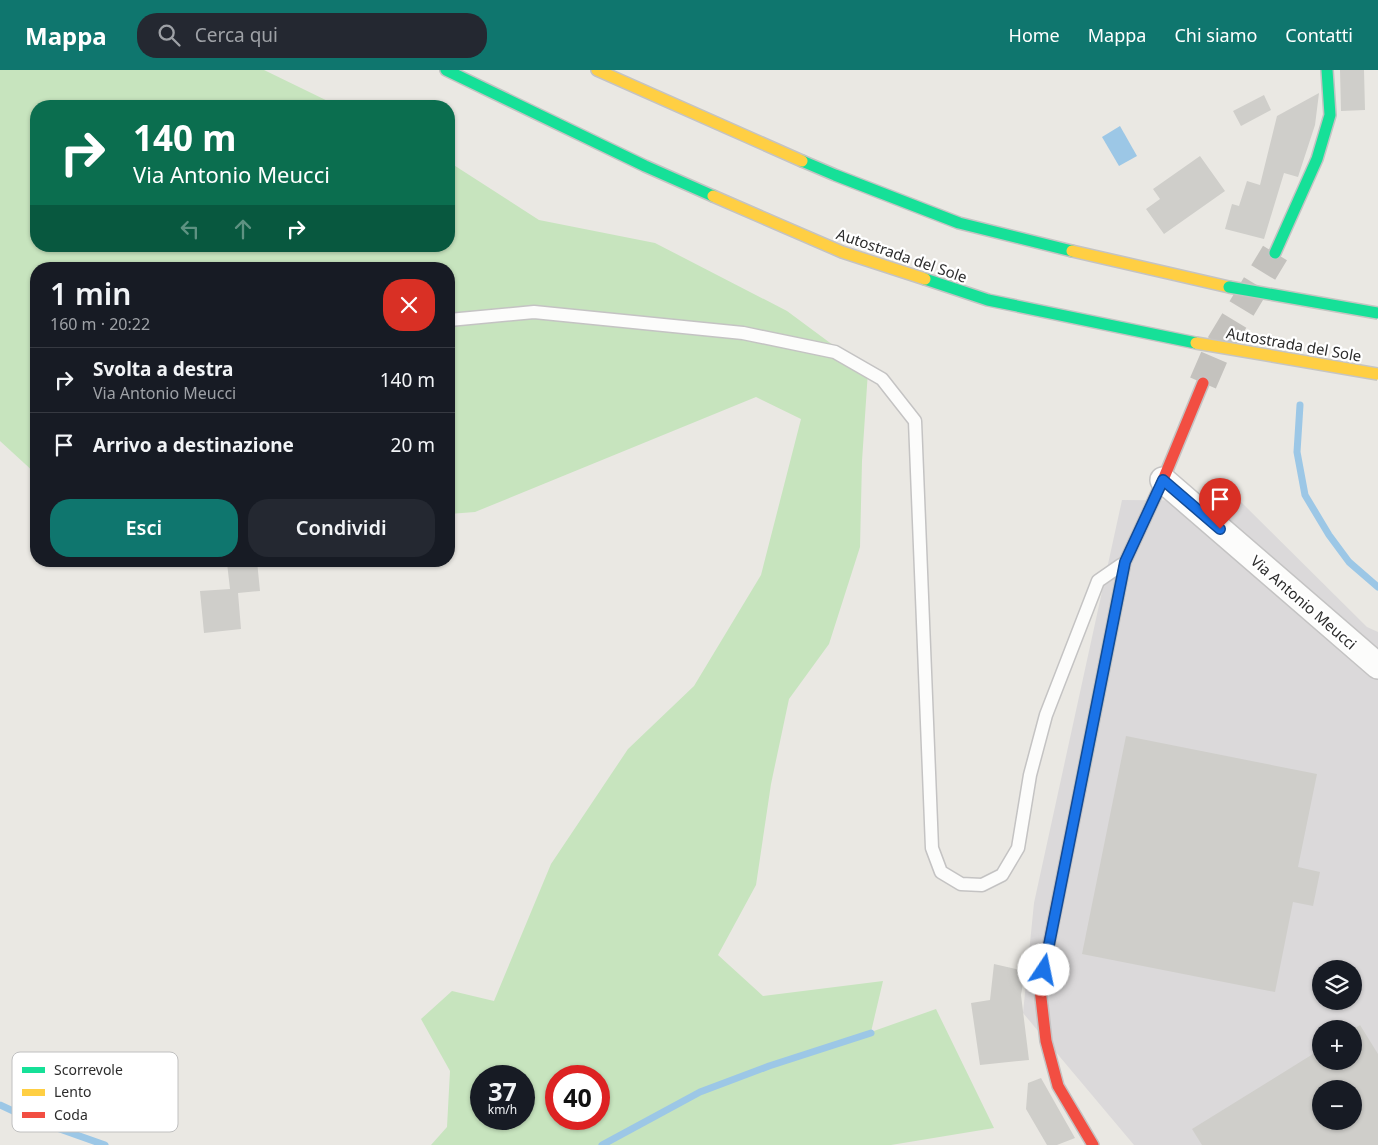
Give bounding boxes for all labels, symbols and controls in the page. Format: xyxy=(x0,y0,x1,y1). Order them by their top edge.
search box xyxy=(137,13,487,58)
text: Mappa xyxy=(25,19,107,52)
icon: search xyxy=(155,21,183,49)
text: Cerca qui xyxy=(195,22,278,48)
text: Home xyxy=(1009,23,1060,47)
text: Mappa xyxy=(1088,23,1146,47)
text: Chi siamo xyxy=(1174,23,1257,47)
text: Contatti xyxy=(1285,23,1353,47)
text: 140 m xyxy=(133,114,236,161)
icon: right xyxy=(50,120,115,185)
text: Via Antonio Meucci xyxy=(133,159,330,189)
icon: left xyxy=(176,215,204,243)
icon: ahead xyxy=(229,215,257,243)
icon: right xyxy=(282,215,310,243)
street label: Autostrada del Sole xyxy=(834,223,970,287)
text: 1 min xyxy=(50,273,131,314)
button: close xyxy=(383,279,435,331)
text: 160 m · 20:22 xyxy=(50,313,150,335)
street label: Autostrada del Sole xyxy=(1225,322,1363,366)
text: Svolta a destra xyxy=(93,356,233,382)
icon: right xyxy=(50,366,78,394)
text: 140 m xyxy=(380,367,435,393)
text: Via Antonio Meucci xyxy=(93,382,236,404)
icon: arrive xyxy=(50,431,78,459)
text: Arrivo a destinazione xyxy=(93,432,294,458)
text: 20 m xyxy=(391,432,435,458)
pin xyxy=(1199,478,1241,529)
icon: arrive xyxy=(1206,485,1234,513)
button: Esci xyxy=(50,499,238,557)
button: Condividi xyxy=(248,499,435,557)
street label: Via Antonio Meucci xyxy=(1247,550,1361,654)
position arrow xyxy=(1017,943,1069,995)
map controls xyxy=(1312,960,1362,1130)
button: layers xyxy=(1312,960,1362,1010)
button: + xyxy=(1312,1020,1362,1070)
legend xyxy=(12,1052,178,1132)
text: Scorrevole xyxy=(54,1060,123,1079)
speed limit sign: 40 xyxy=(545,1065,610,1130)
text: 37 xyxy=(488,1074,517,1108)
button: − xyxy=(1312,1080,1362,1130)
text: Lento xyxy=(54,1082,91,1101)
text: km/h xyxy=(488,1101,517,1118)
text: Coda xyxy=(54,1105,88,1124)

